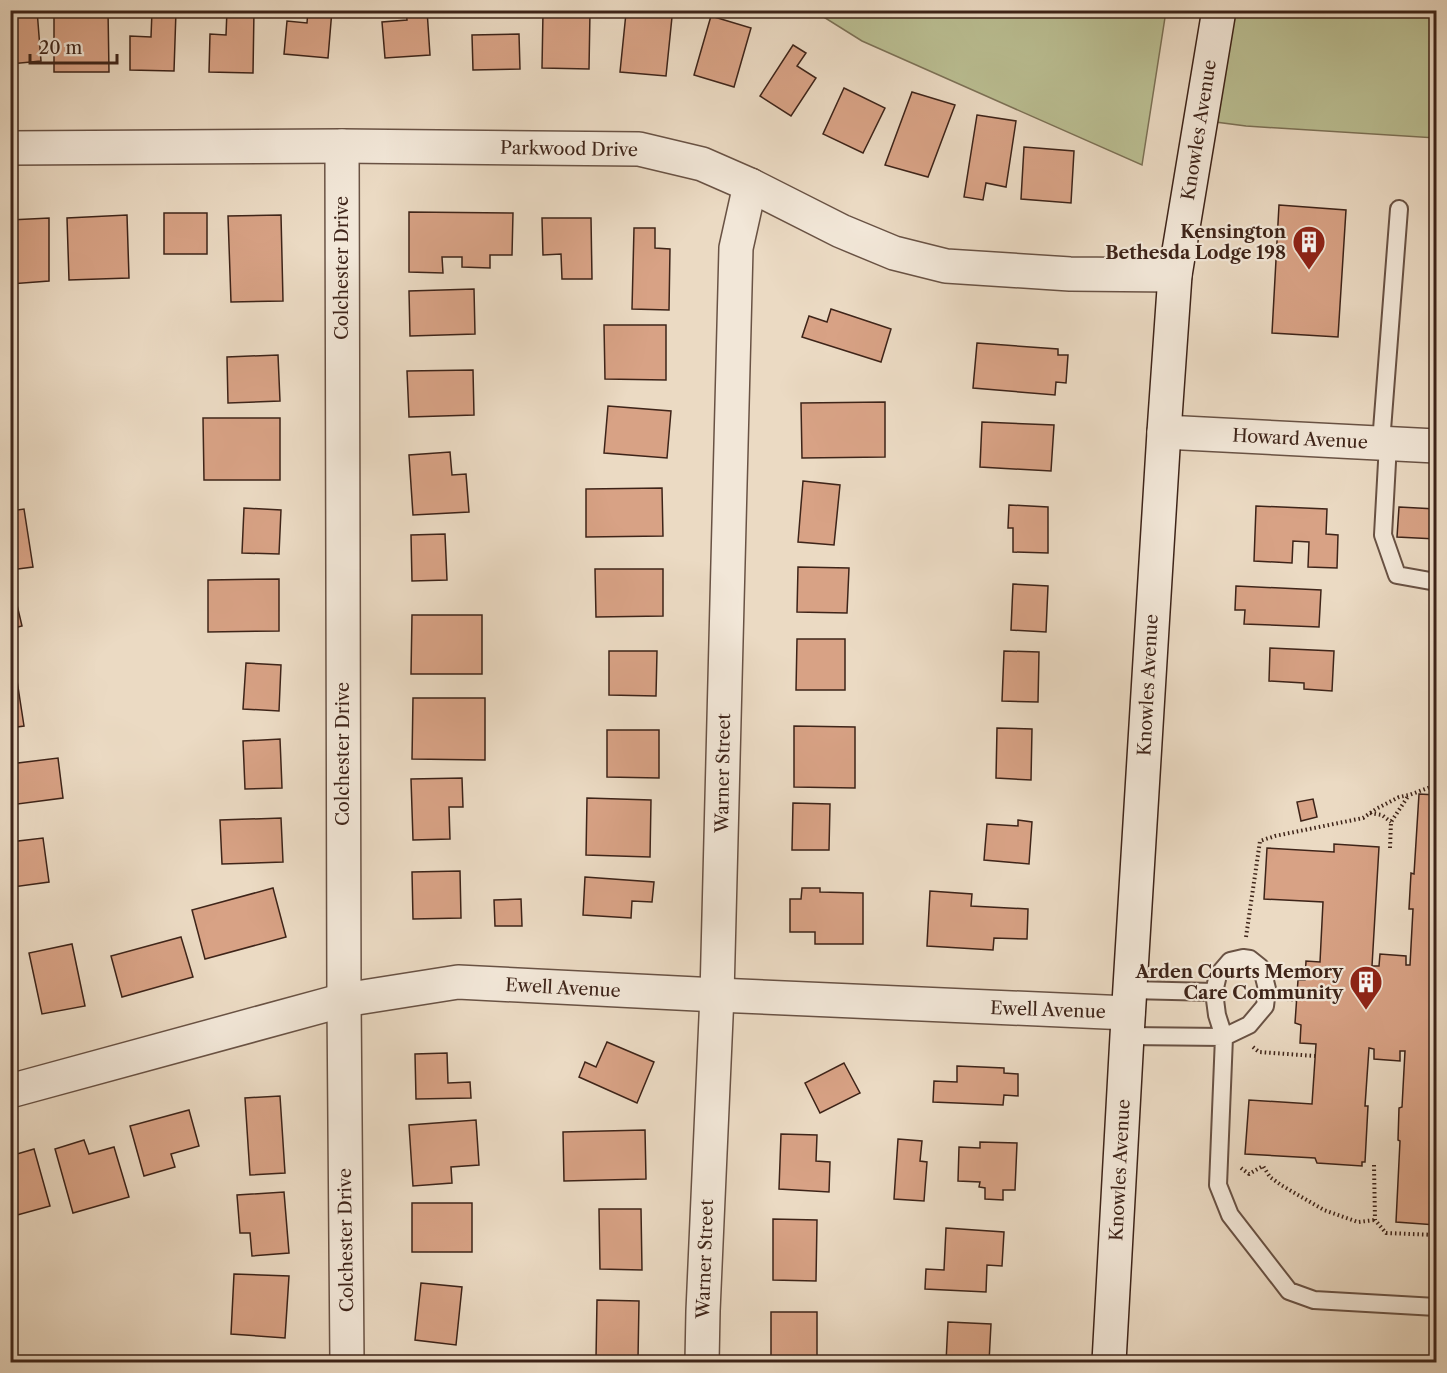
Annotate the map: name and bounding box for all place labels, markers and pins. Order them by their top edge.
place label: Kensington Bethesda Lodge 198 [1105,221,1287,264]
building icon: Kensington Bethesda Lodge 198 [1291,224,1327,271]
place label: Arden Courts Memory Care Community [1134,961,1344,1004]
building icon: Arden Courts Memory Care Community [1348,964,1384,1011]

